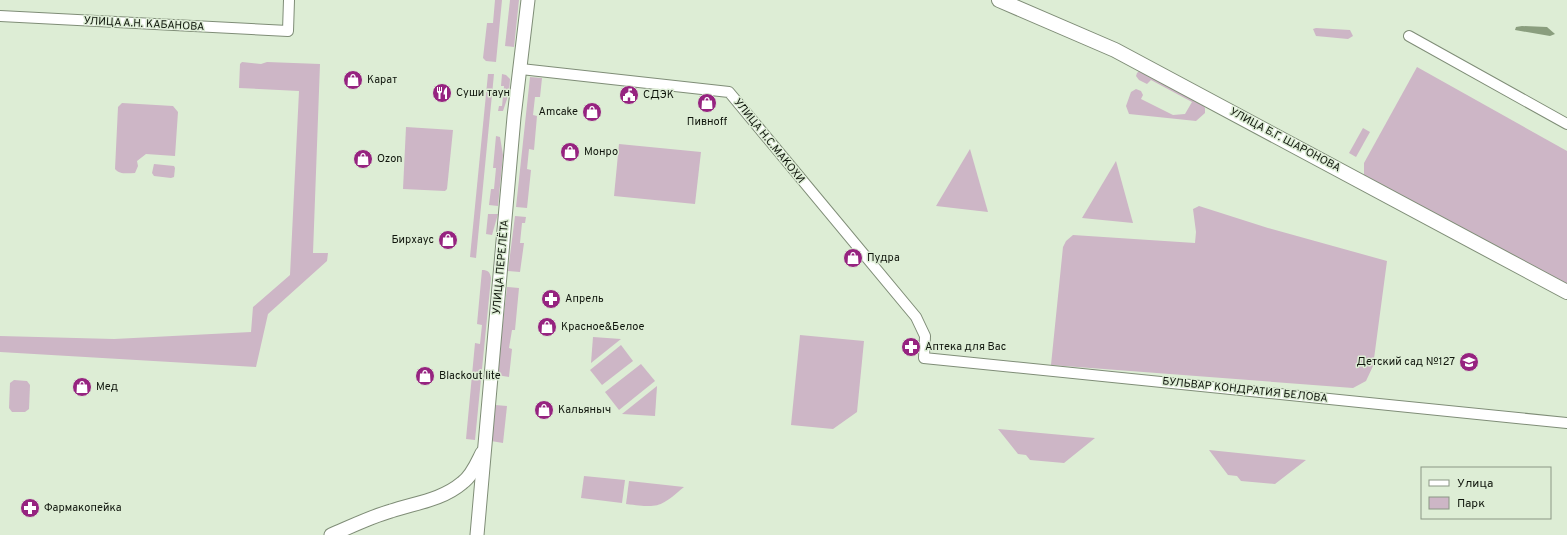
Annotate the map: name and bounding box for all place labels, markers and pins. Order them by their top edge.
shop icon: Карат [342,69,364,91]
place label: Карат [367,73,397,87]
restaurant icon: Суши таун [431,82,453,104]
public building icon: СДЭК [618,84,640,106]
place label: Суши таун [456,86,510,100]
place label: СДЭК [643,88,674,102]
shop icon: Пивнoff [696,92,718,114]
shop icon: Amcake [581,101,603,123]
place label: Amcake [538,105,578,119]
place label: Пивнoff [687,115,728,129]
shop icon: Монро [559,141,581,163]
place label: Монро [584,145,618,159]
shop icon: Ozon [352,148,374,170]
place label: Ozon [377,152,403,166]
shop icon: Бирхаус [437,229,459,251]
place label: Бирхаус [391,233,434,247]
shop icon: Пудра [842,247,864,269]
place label: Пудра [867,251,900,265]
pharmacy icon: Апрель [540,288,562,310]
place label: Апрель [565,292,604,306]
shop icon: Красное&Белое [536,316,558,338]
place label: Красное&Белое [561,320,644,334]
pharmacy icon: Аптека для Вас [900,336,922,358]
place label: Аптека для Вас [925,340,1006,354]
school or university icon: Детский сад №127 [1458,351,1480,373]
place label: Детский сад №127 [1356,355,1455,369]
shop icon: Blackout lite [414,365,436,387]
place label: Blackout lite [439,369,501,383]
shop icon: Мед [71,376,93,398]
place label: Мед [96,380,118,394]
shop icon: Кальяныч [533,399,555,421]
place label: Кальяныч [558,403,611,417]
pharmacy icon: Фармакопейка [19,497,41,519]
place label: Фармакопейка [44,501,122,515]

